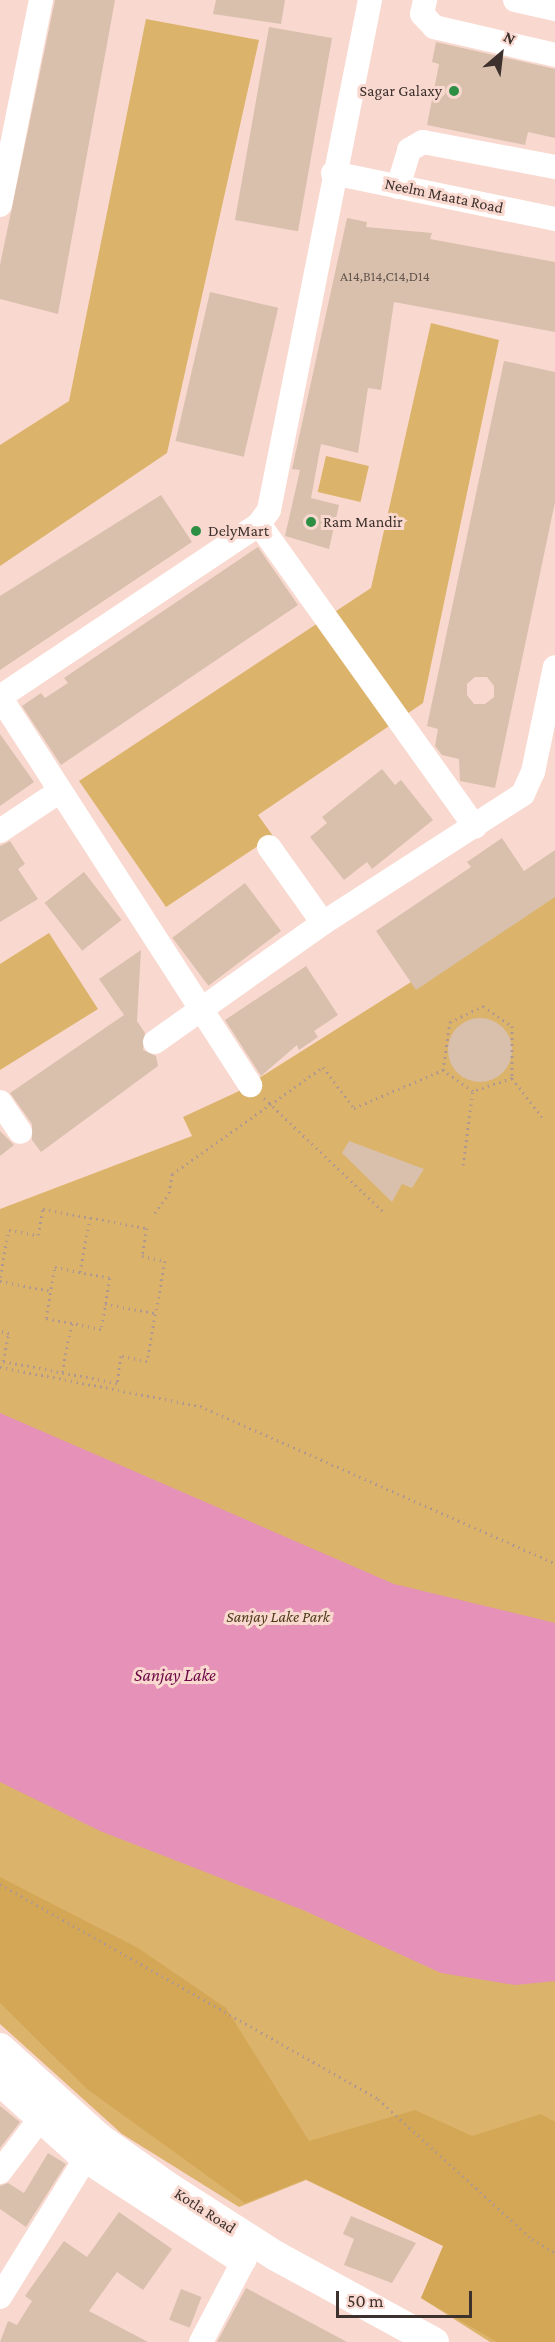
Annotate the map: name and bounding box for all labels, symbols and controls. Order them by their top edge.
north arrow [471,24,531,84]
text: N [501,28,518,48]
place label: Sagar Galaxy [360,81,442,101]
marker: Sagar Galaxy [447,84,461,98]
street label: Neelm Maata Road [383,174,505,218]
house number: A14,B14,C14,D14 [340,268,430,284]
place label: Ram Mandir [323,512,403,532]
marker: Ram Mandir [304,515,318,529]
place label: DelyMart [208,521,269,541]
marker: DelyMart [189,524,203,538]
park label: Sanjay Lake Park [226,1607,330,1627]
water label: Sanjay Lake [134,1664,216,1686]
street label: Kotla Road [171,2184,239,2238]
scale bar [339,2279,476,2317]
text: 50 m [347,2291,384,2311]

